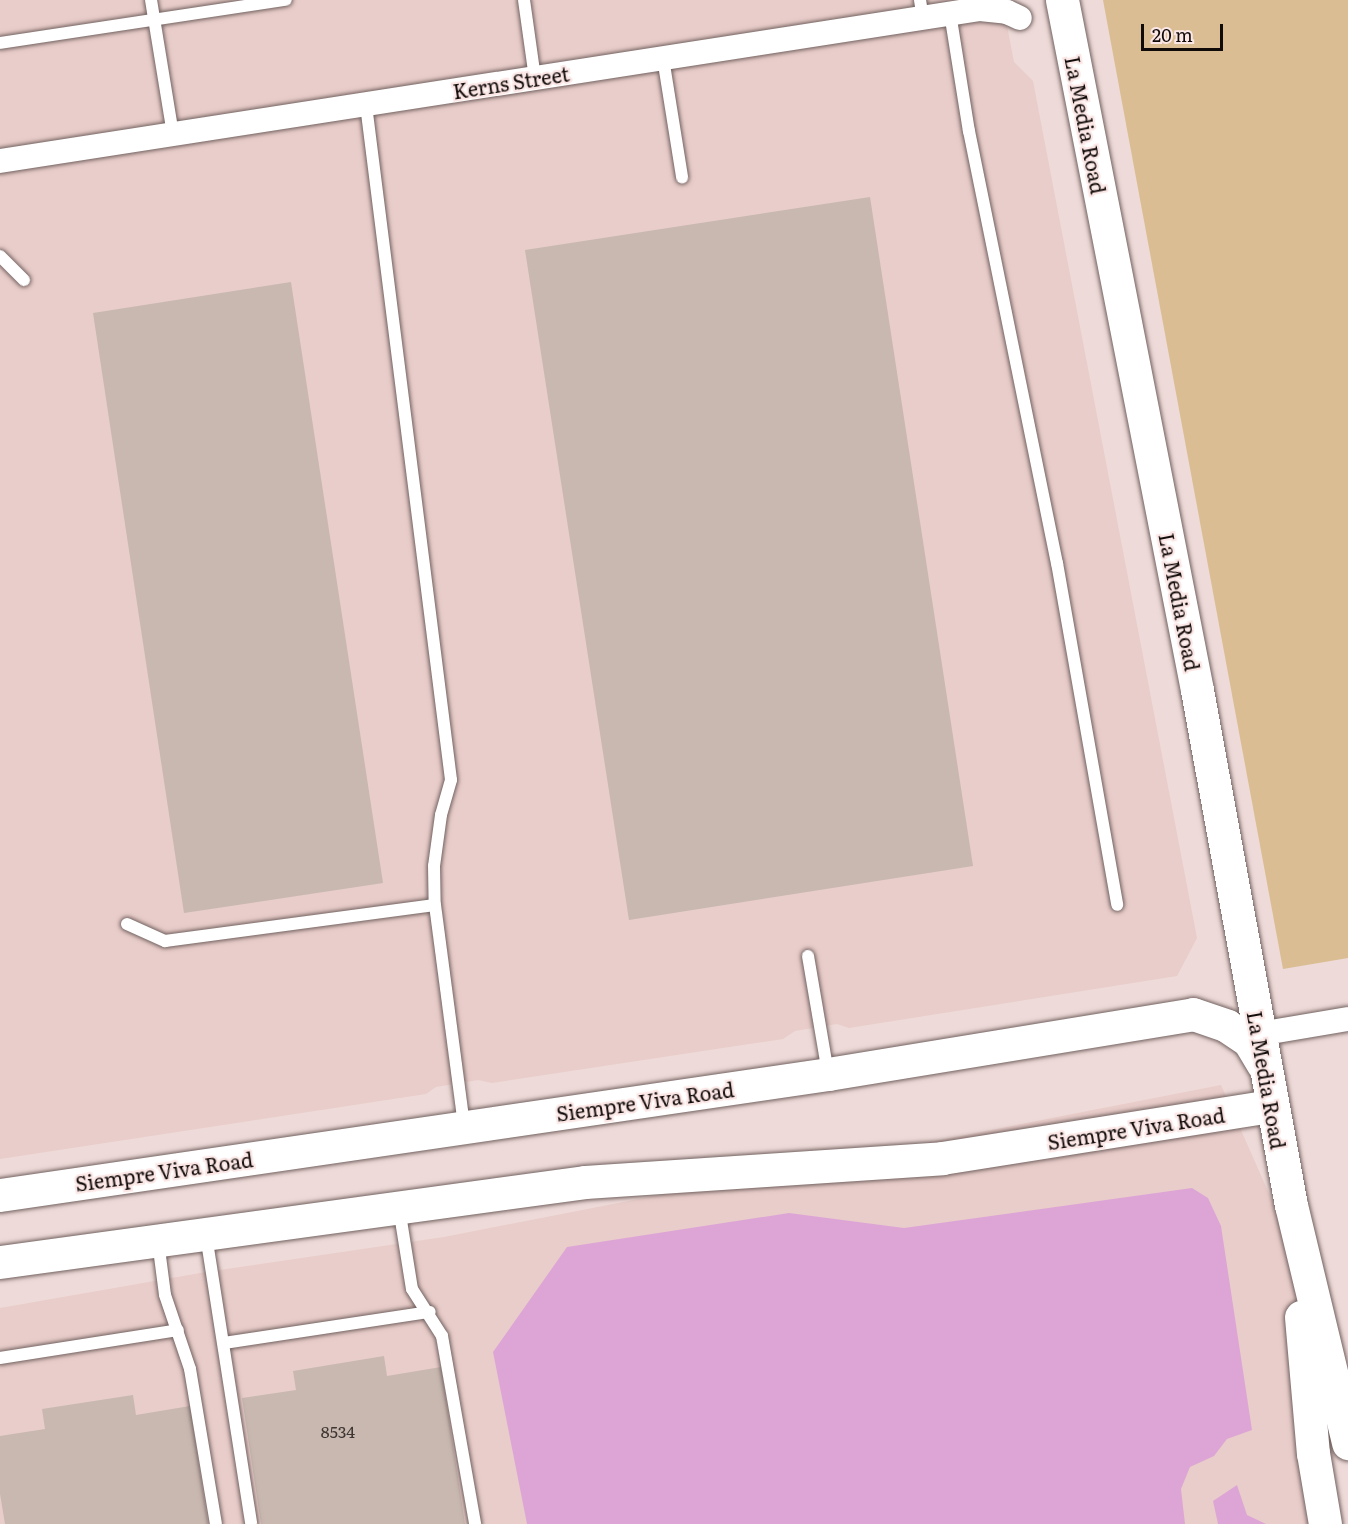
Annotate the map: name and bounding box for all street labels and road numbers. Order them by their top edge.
street label: La Media Road [1061,54,1111,196]
street label: Kerns Street [451,61,571,103]
street label: La Media Road [1155,531,1205,673]
street label: La Media Road [1243,1009,1291,1151]
street label: Siempre Viva Road [555,1077,735,1125]
street label: Siempre Viva Road [1046,1102,1226,1154]
street label: Siempre Viva Road [74,1147,254,1195]

